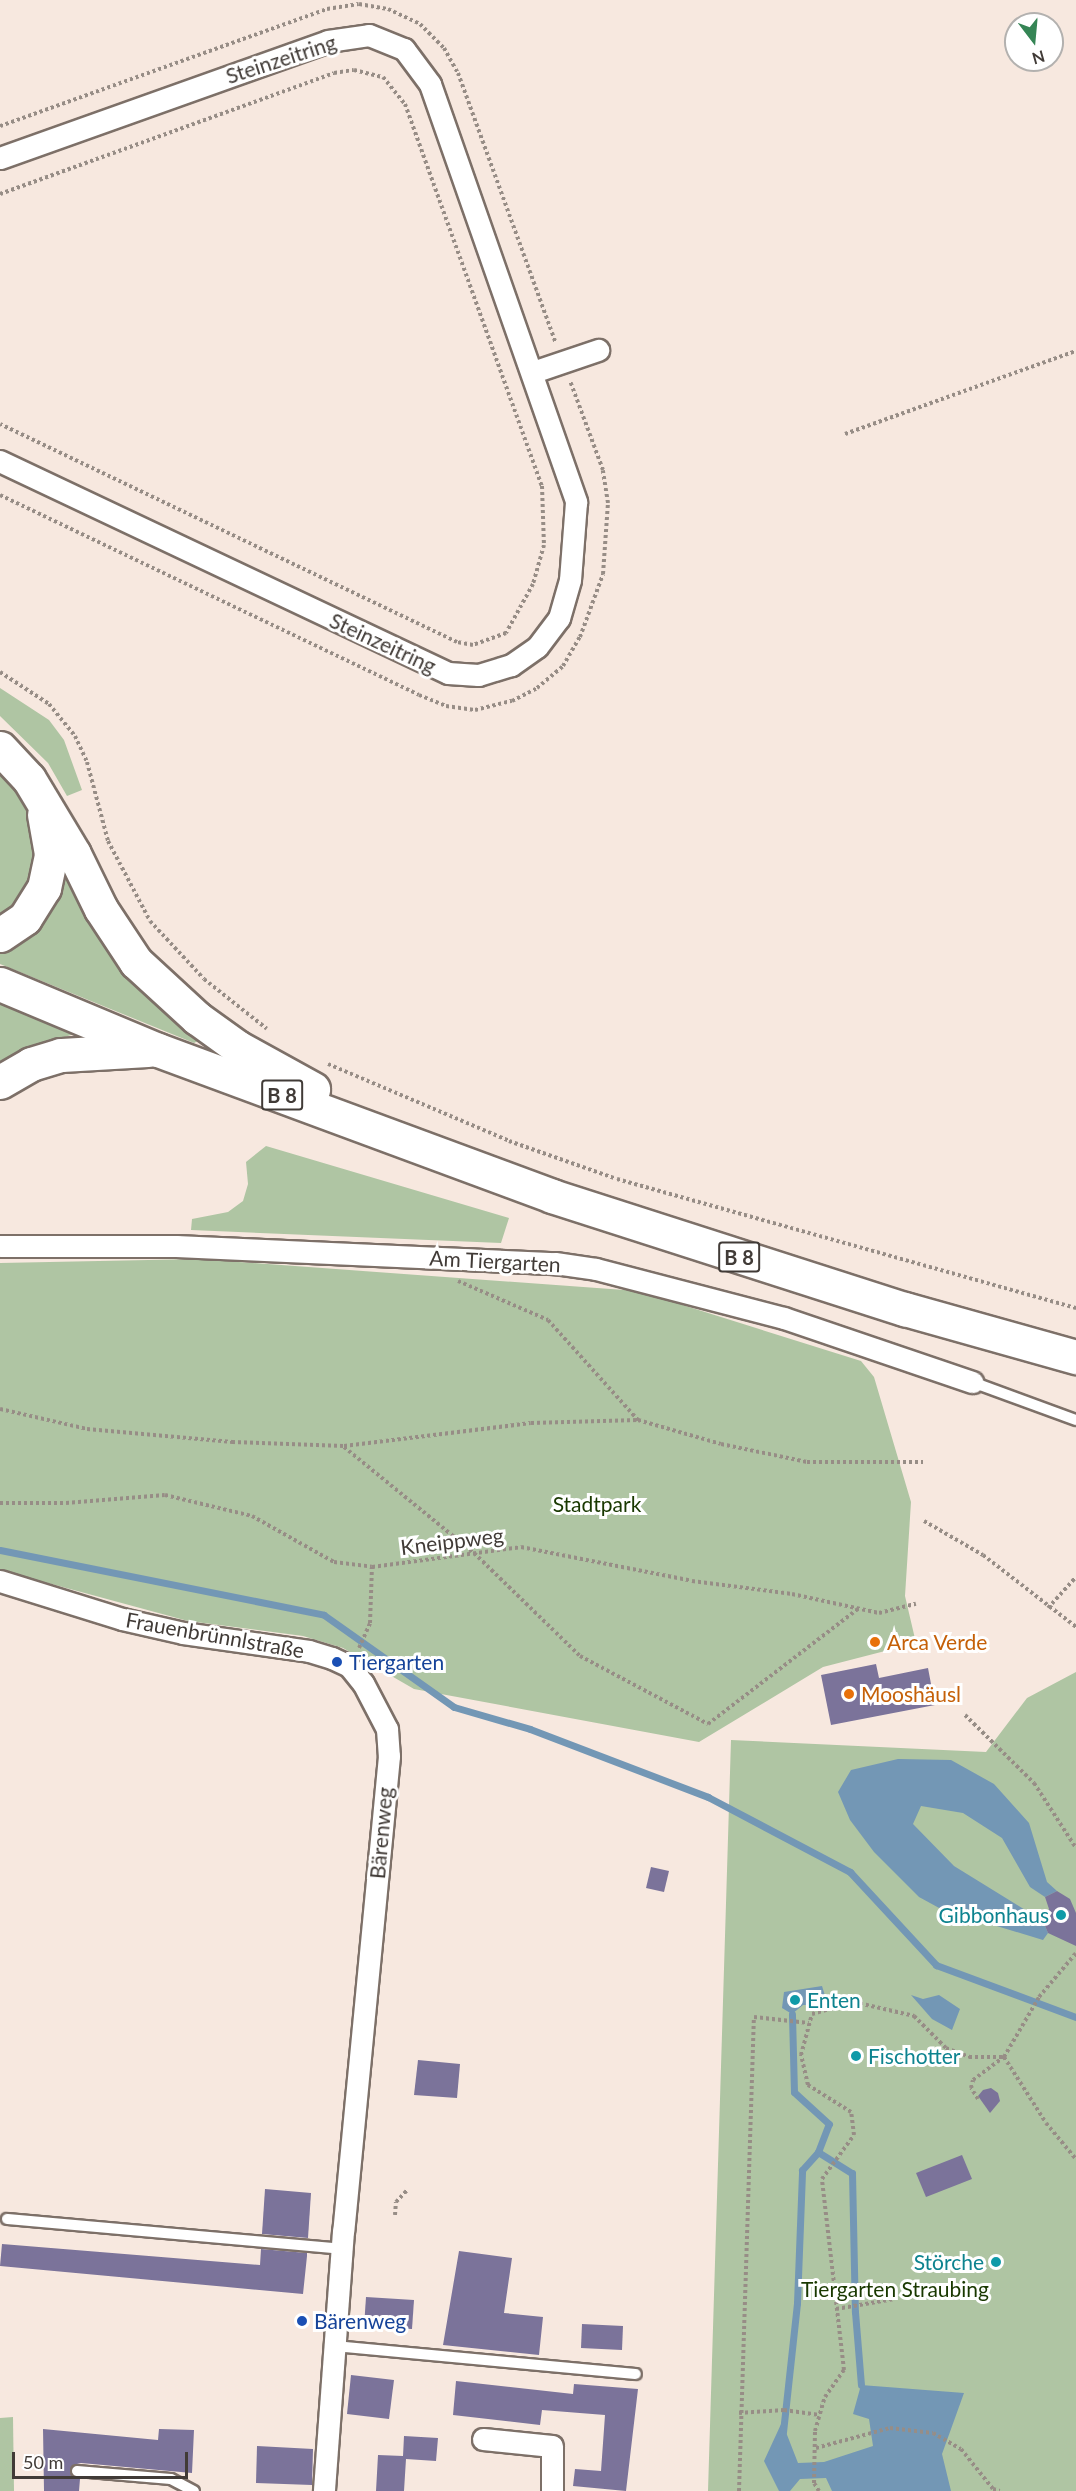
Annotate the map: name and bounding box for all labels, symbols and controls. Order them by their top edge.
north arrow [1004,12,1064,72]
street label: Steinzeitring [223,29,339,89]
text: N [1030,47,1047,69]
street label: Steinzeitring [326,607,440,679]
road number: B 8 [261,1078,303,1112]
road number: B 8 [718,1240,760,1274]
street label: Am Tiergarten [428,1245,562,1277]
park label: Stadtpark [553,1491,641,1517]
street label: Kneippweg [399,1522,505,1560]
street label: Frauenbrünnlstraße [124,1607,306,1663]
place label: Arca Verde [887,1629,988,1655]
marker: Arca Verde [868,1635,882,1649]
place label: Tiergarten [349,1649,444,1675]
marker: Tiergarten [330,1655,344,1669]
place label: Mooshäusl [861,1681,961,1707]
marker: Mooshäusl [842,1687,856,1701]
street label: Bärenweg [364,1786,398,1880]
place label: Gibbonhaus [939,1902,1049,1928]
marker: Gibbonhaus [1054,1908,1068,1922]
place label: Enten [807,1987,861,2013]
marker: Enten [788,1993,802,2007]
place label: Fischotter [868,2043,960,2069]
marker: Fischotter [849,2049,863,2063]
place label: Störche [914,2249,984,2275]
marker: Störche [989,2255,1003,2269]
park label: Tiergarten Straubing [801,2276,989,2302]
place label: Bärenweg [314,2308,406,2334]
marker: Bärenweg [295,2314,309,2328]
scale bar [15,2440,190,2478]
text: 50 m [23,2451,63,2473]

